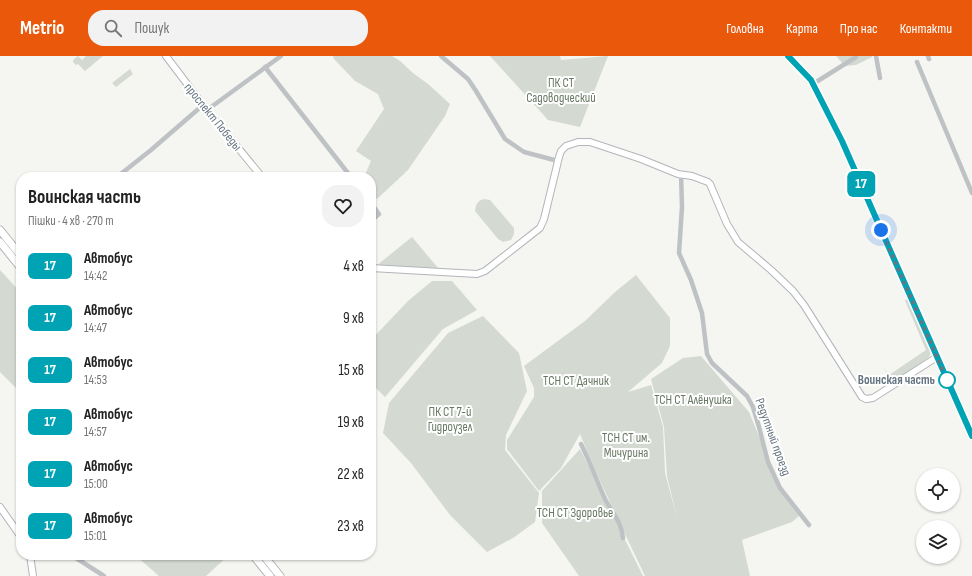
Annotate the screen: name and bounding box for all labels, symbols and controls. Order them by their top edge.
search box [88,10,368,46]
text: Metrio [20,17,64,40]
icon: search [102,17,124,39]
text: Пошук [134,19,169,38]
text: Головна [726,20,764,37]
text: Карта [786,20,818,37]
text: Про нас [840,20,878,37]
text: Контакти [900,20,952,37]
park label: ПК СТ Садоводческий [526,75,596,106]
street label: проспект Победы [181,80,245,154]
line badge: 17 [843,171,879,197]
text: 17 [855,175,867,192]
button: heart [322,185,364,227]
text: Воинская часть [28,186,141,209]
text: Пішки · 4 хв · 270 m [28,213,114,229]
your location [871,220,891,240]
text: Автобус [84,249,133,268]
text: 17 [44,257,56,274]
text: 4 хв [343,257,364,276]
text: 14:42 [84,268,107,284]
text: Автобус [84,301,133,320]
text: 17 [44,309,56,326]
text: 9 хв [343,309,364,328]
text: 14:47 [84,320,107,336]
text: Автобус [84,353,133,372]
text: 17 [44,361,56,378]
text: 15 хв [338,361,364,380]
marker: Воинская часть [938,371,956,389]
text: 14:53 [84,372,107,388]
place label: Воинская часть [858,372,936,388]
park label: ТСН СТ Дачник [543,373,609,389]
park label: ТСН СТ Алёнушка [654,392,732,408]
street label: Редутный проезд [752,396,794,478]
park label: ПК СТ 7-й Гидроузел [428,404,473,435]
text: Автобус [84,405,133,424]
text: 17 [44,413,56,430]
text: 19 хв [338,413,364,432]
text: 14:57 [84,424,107,440]
park label: ТСН СТ им. Мичурина [602,430,650,461]
text: Автобус [84,457,133,476]
text: 17 [44,465,56,482]
text: 22 хв [337,465,364,484]
map controls [916,468,960,564]
button: locate [916,468,960,512]
text: 15:00 [84,476,108,492]
park label: ТСН СТ Здоровье [537,505,613,521]
text: Автобус [84,509,133,528]
text: 17 [44,517,56,534]
text: 23 хв [337,517,364,536]
button: layers [916,520,960,564]
text: 15:01 [84,528,107,544]

